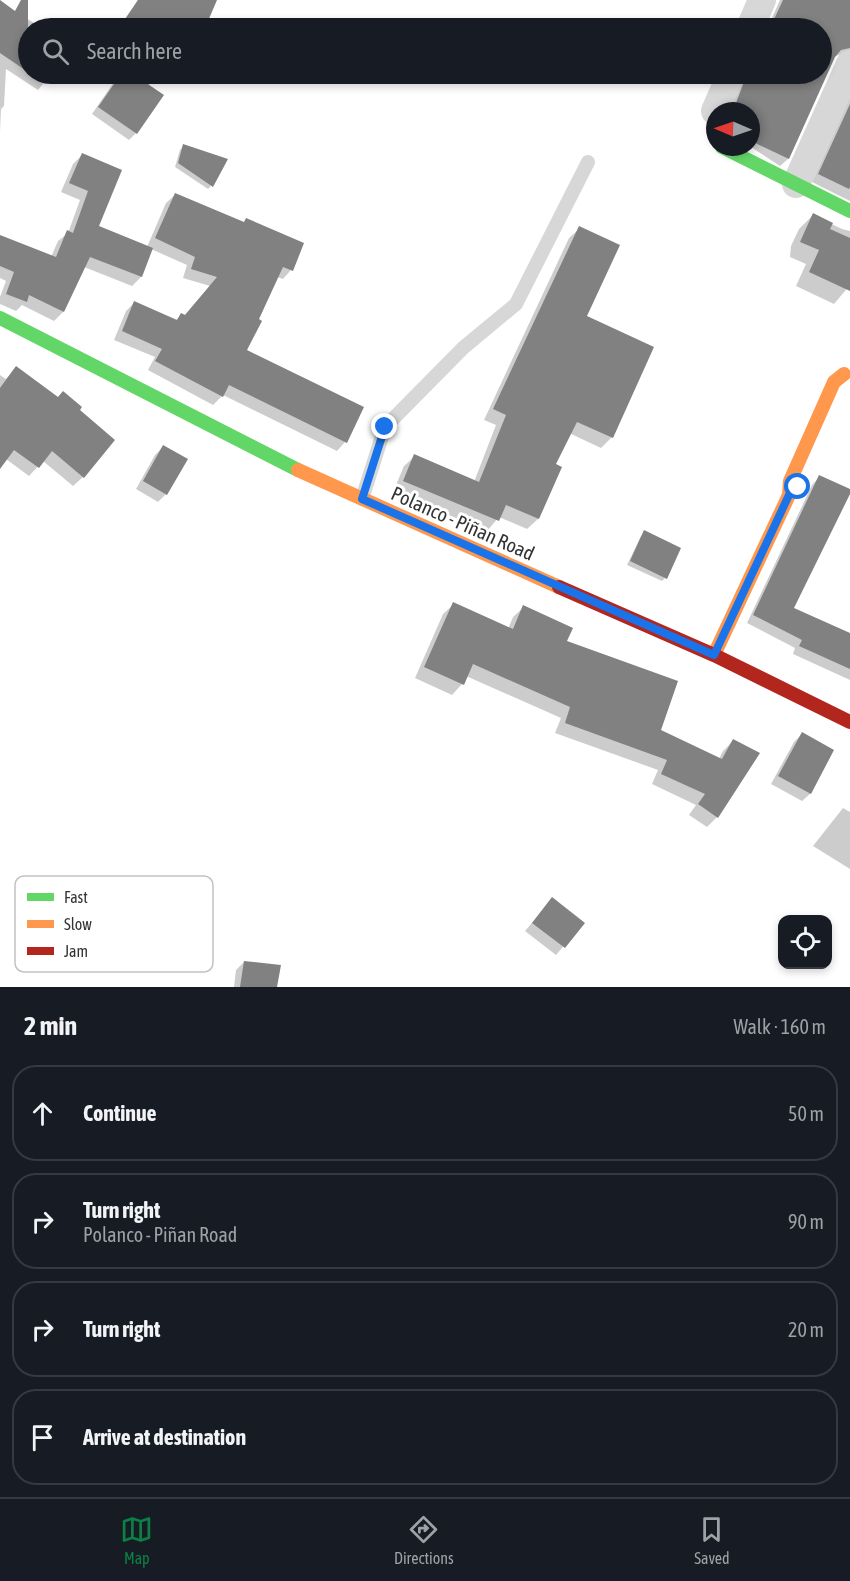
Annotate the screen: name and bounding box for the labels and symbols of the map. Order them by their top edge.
north arrow [706,102,760,156]
route end [371,413,397,439]
route start [784,473,810,499]
street label: Polanco - Piñan Road [388,481,538,565]
legend [15,876,213,972]
text: Fast [64,888,88,906]
text: Slow [64,915,92,933]
text: Jam [64,942,88,960]

